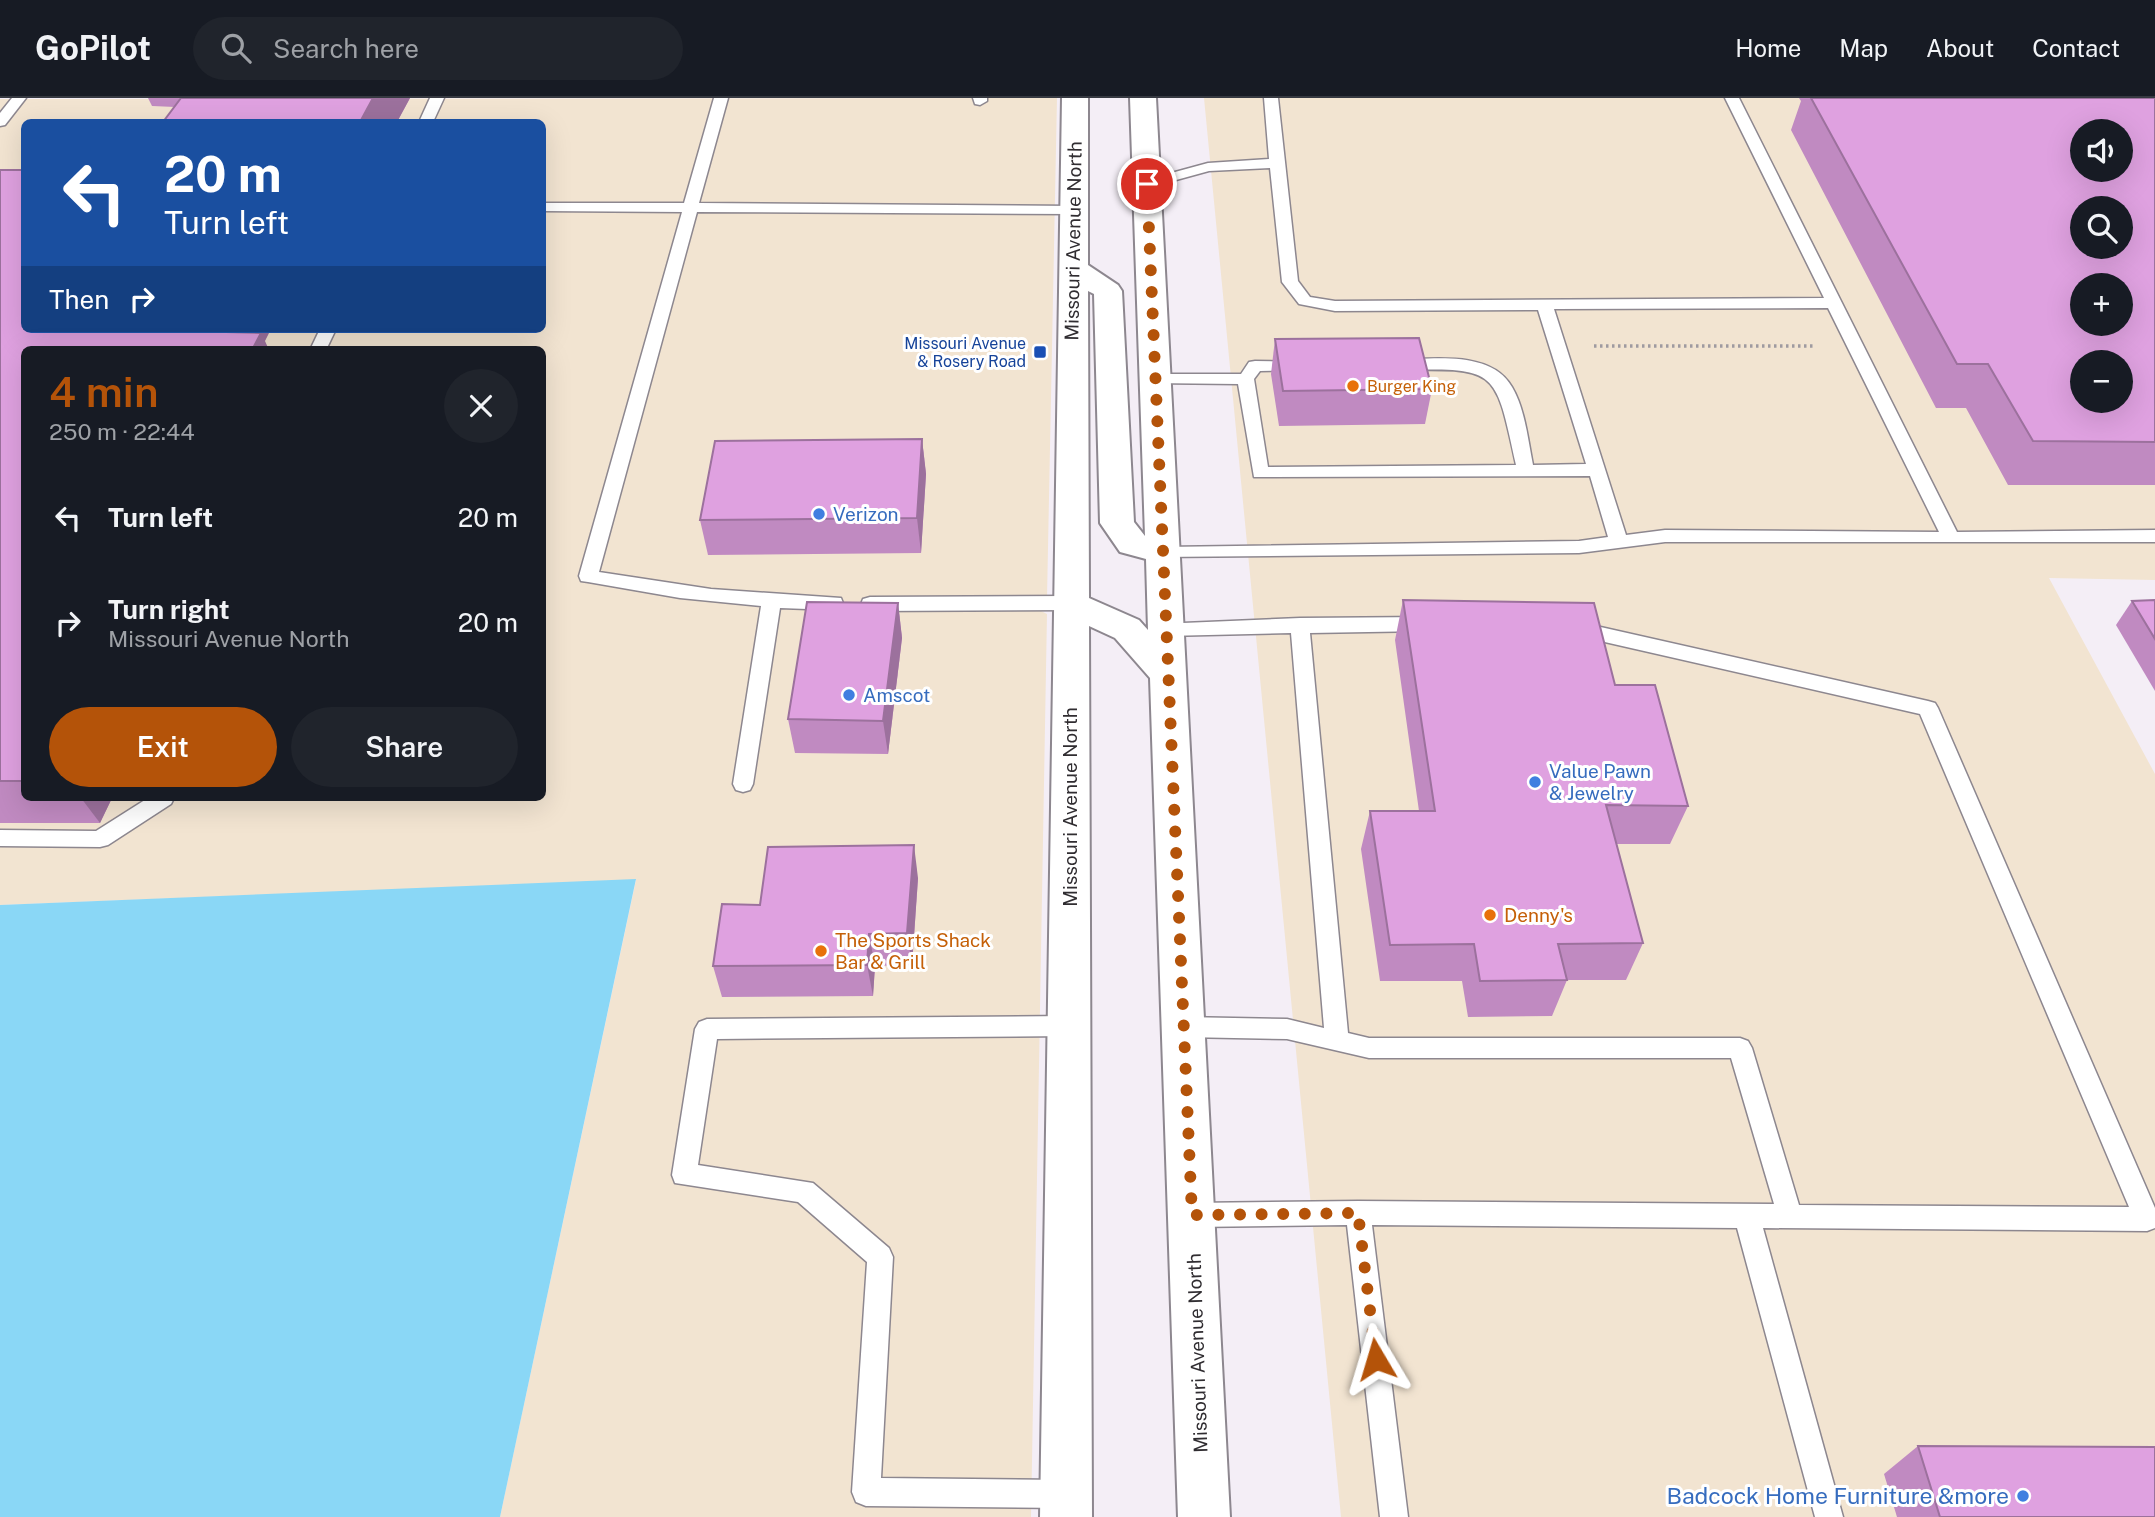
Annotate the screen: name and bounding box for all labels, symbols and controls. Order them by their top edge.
search box [193,17,683,80]
text: GoPilot [35,29,151,67]
icon: search [217,29,255,67]
text: Search here [273,33,419,64]
text: Home [1735,34,1801,62]
text: Map [1839,34,1888,62]
text: About [1926,34,1994,62]
text: Contact [2032,34,2120,62]
map controls [2070,119,2133,413]
button: sound [2070,119,2133,182]
street label: Missouri Avenue North [1060,141,1086,341]
text: 20 m [164,145,282,203]
icon: left [49,147,140,238]
pin [1117,154,1177,214]
icon: arrive [1128,165,1166,203]
button: search [2070,196,2133,259]
text: Turn left [164,204,289,241]
button: + [2070,273,2133,336]
icon: right [123,280,161,318]
text: Then [49,284,109,315]
place label: Missouri Avenue & Rosery Road [904,334,1026,371]
marker: Missouri Avenue & Rosery Road [1032,344,1048,360]
button: − [2070,350,2133,413]
text: 4 min [49,367,158,416]
button: close [444,369,518,443]
place label: Burger King [1367,377,1456,396]
marker: Burger King [1345,378,1361,394]
text: 250 m · 22:44 [49,418,195,445]
icon: left [49,499,87,537]
text: Turn left [108,502,213,533]
text: 20 m [458,502,518,533]
place label: Verizon [833,503,899,525]
marker: Verizon [811,506,827,522]
text: Turn right [108,594,230,625]
icon: right [49,604,87,642]
text: 20 m [458,607,518,638]
text: Missouri Avenue North [108,625,350,652]
place label: Amscot [863,684,930,706]
marker: Amscot [841,687,857,703]
button: Exit [49,707,277,787]
button: Share [291,707,518,787]
street label: Missouri Avenue North [1059,707,1081,907]
place label: Value Pawn & Jewelry [1549,760,1651,804]
marker: Value Pawn & Jewelry [1527,774,1543,790]
place label: Denny's [1504,904,1573,926]
marker: Denny's [1482,907,1498,923]
place label: The Sports Shack Bar & Grill [835,929,991,973]
marker: The Sports Shack Bar & Grill [813,943,829,959]
street label: Missouri Avenue North [1183,1253,1211,1453]
position arrow [1339,1322,1413,1396]
place label: Badcock Home Furniture &more [1666,1482,2009,1509]
marker: Badcock Home Furniture &more [2015,1488,2031,1504]

